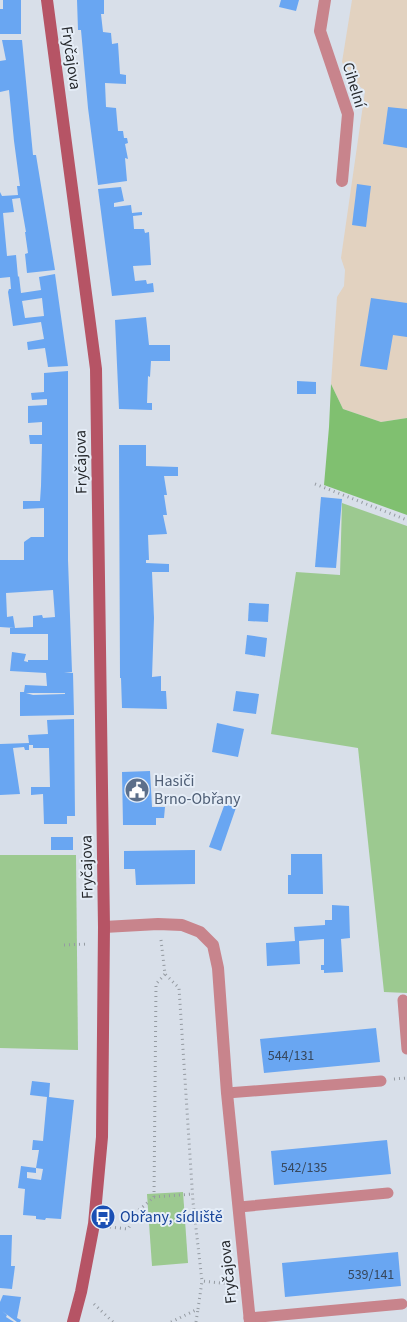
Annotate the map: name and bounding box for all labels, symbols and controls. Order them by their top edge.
street label: Fryčajova [56,25,86,91]
street label: Cihelní [337,60,372,111]
street label: Fryčajova [69,430,93,494]
place label: Hasiči Brno-Obřany [154,770,241,810]
public building icon: Hasiči Brno-Obřany [124,777,150,803]
street label: Fryčajova [75,835,99,899]
house number: 544/131 [268,1046,314,1066]
house number: 542/135 [281,1158,327,1178]
bus stop icon: Obřany, sídliště [90,1204,116,1230]
place label: Obřany, sídliště [120,1206,223,1228]
street label: Fryčajova [214,1239,242,1305]
house number: 539/141 [348,1265,394,1285]

